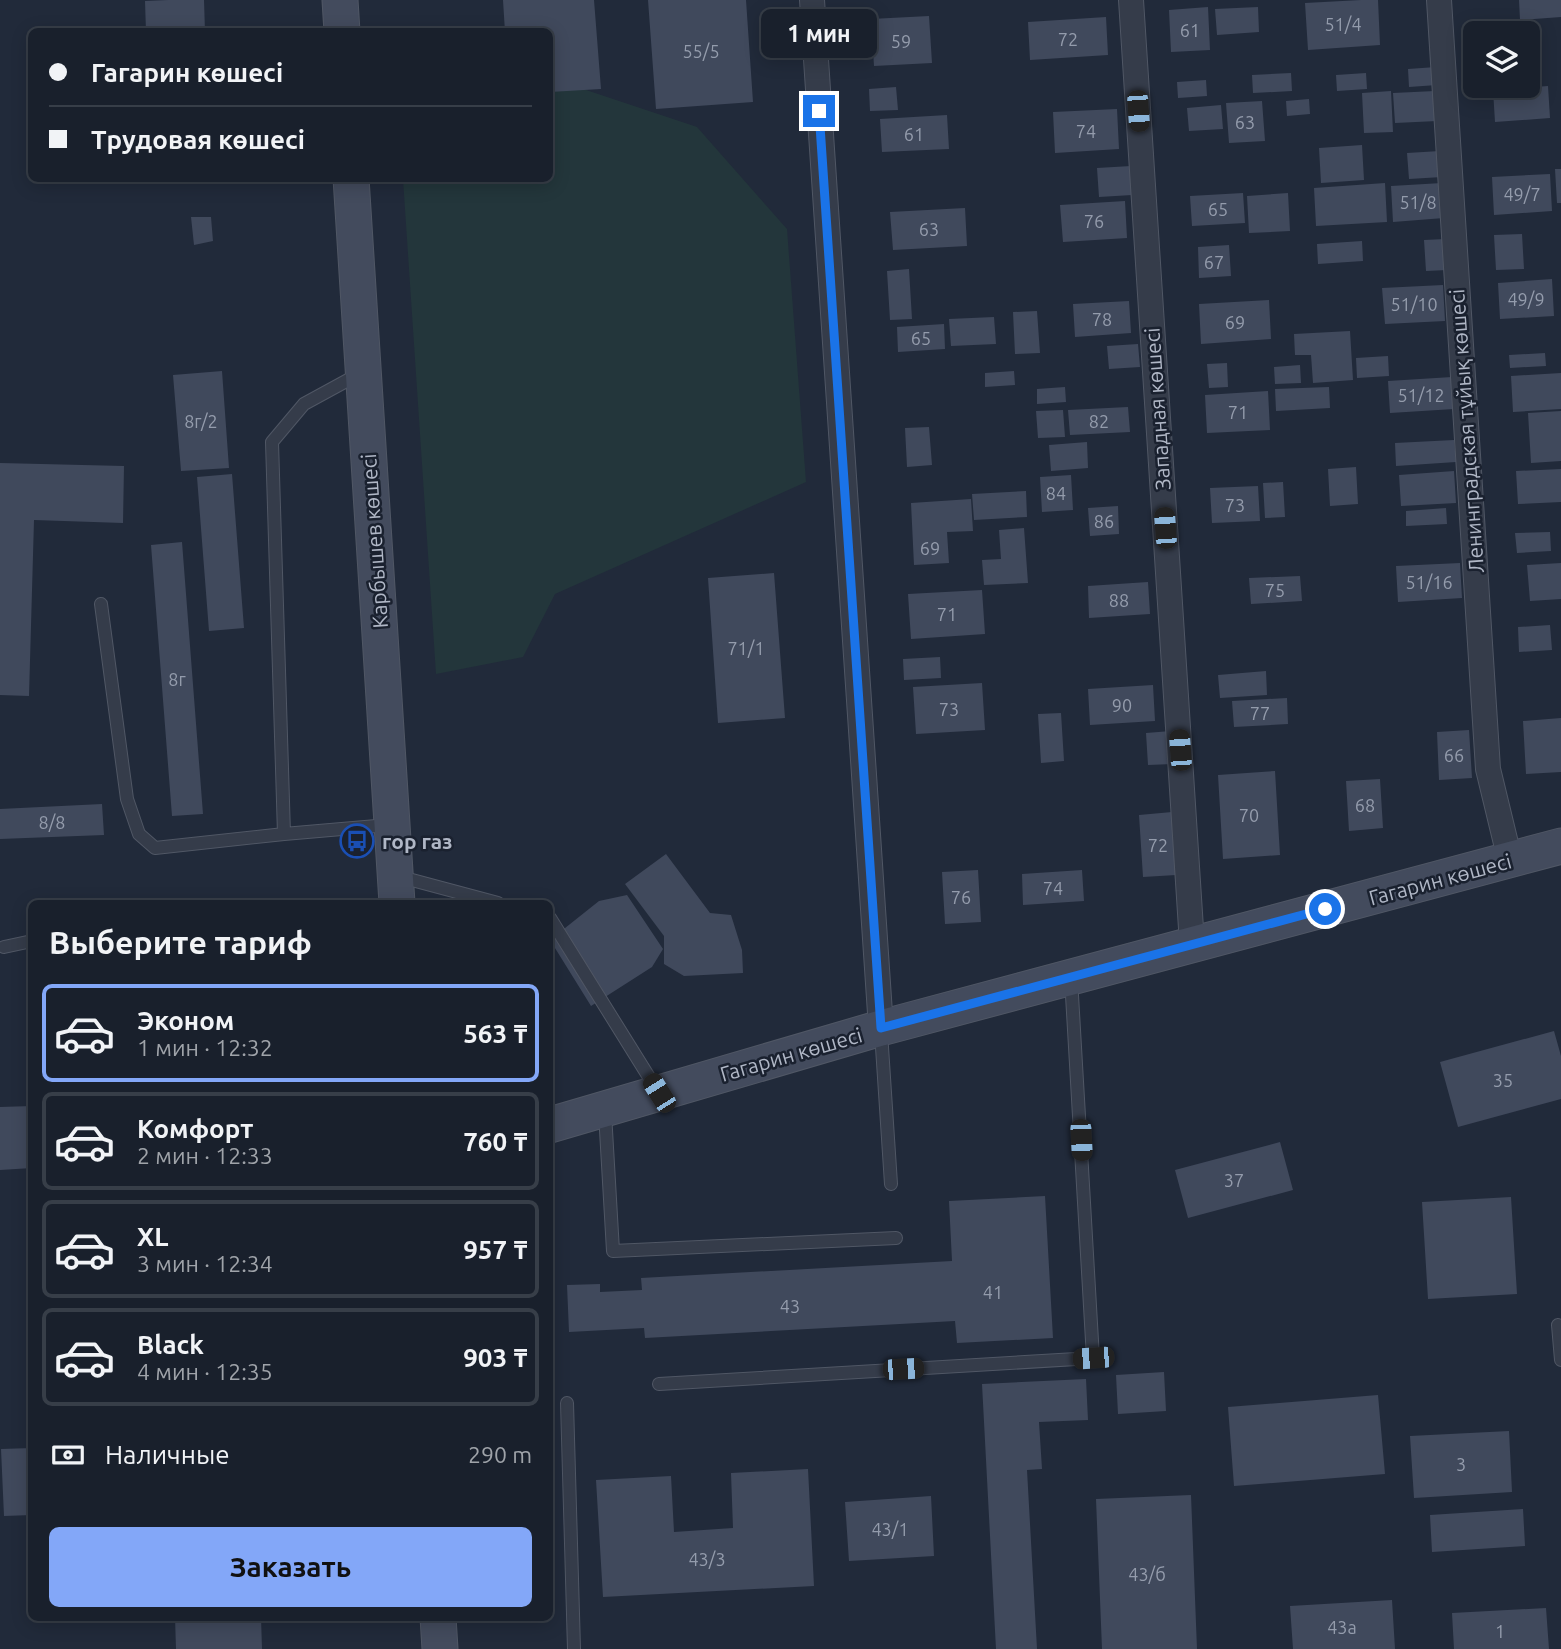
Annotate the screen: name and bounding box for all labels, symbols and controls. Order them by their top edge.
callout: 1 мин [761,10,877,58]
house number: 51/4 [1324,14,1362,34]
house number: 61 [1180,20,1200,40]
text: 1 мин [787,21,851,46]
map controls [1463,21,1540,98]
button: layers [1463,21,1540,98]
house number: 72 [1058,29,1078,49]
house number: 59 [891,31,911,51]
house number: 55/5 [682,41,720,61]
text: Гагарин көшесі [91,58,283,87]
car [1127,89,1150,133]
route end [803,95,835,127]
house number: 63 [1235,112,1255,132]
house number: 74 [1076,121,1096,141]
house number: 61 [904,124,924,144]
text: Трудовая көшесі [91,125,305,154]
house number: 49/7 [1503,184,1541,204]
house number: 51/8 [1399,192,1437,212]
house number: 65 [1208,199,1228,219]
house number: 76 [1084,211,1104,231]
house number: 63 [919,219,939,239]
house number: 67 [1204,252,1224,272]
street label: Ленинградская тұйық көшесі [1444,288,1488,574]
house number: 49/9 [1507,289,1545,309]
house number: 51/10 [1390,294,1438,314]
house number: 78 [1092,309,1112,329]
house number: 69 [1225,312,1245,332]
street label: Западная көшесі [1139,327,1175,491]
house number: 65 [911,328,931,348]
house number: 51/12 [1397,385,1445,405]
house number: 71 [1228,402,1248,422]
house number: 8г/2 [184,411,218,431]
house number: 82 [1089,411,1109,431]
street label: Карбышев көшесі [356,453,392,629]
house number: 84 [1046,483,1066,503]
house number: 73 [1225,495,1245,515]
car [1154,506,1177,550]
house number: 86 [1094,511,1114,531]
house number: 69 [920,538,940,558]
house number: 51/16 [1405,572,1453,592]
house number: 75 [1265,580,1285,600]
house number: 88 [1109,590,1129,610]
house number: 71 [937,604,957,624]
house number: 71/1 [727,638,765,658]
house number: 8г [168,669,186,689]
house number: 90 [1112,695,1132,715]
house number: 73 [939,699,959,719]
house number: 77 [1250,703,1270,723]
car [1169,728,1192,772]
house number: 66 [1444,745,1464,765]
house number: 68 [1355,795,1375,815]
house number: 70 [1239,805,1259,825]
house number: 8/8 [39,812,65,832]
bus stop icon: гор газ [338,822,376,860]
place label: гор газ [382,829,452,853]
house number: 72 [1148,835,1168,855]
street label: Гагарин көшесі [1366,848,1514,910]
house number: 74 [1043,878,1063,898]
house number: 76 [951,887,971,907]
route start [1309,893,1341,925]
text: Выберите тариф [49,924,312,960]
icon: car [53,1002,116,1065]
text: Эконом [137,1006,234,1035]
text: 563 ₸ [463,1019,528,1048]
street label: Гагарин көшесі [717,1022,865,1086]
text: 1 мин · 12:32 [137,1035,273,1060]
car [639,1070,680,1116]
house number: 35 [1493,1070,1513,1090]
icon: car [53,1110,116,1173]
text: Комфорт [137,1114,253,1143]
car [1070,1118,1093,1162]
text: 760 ₸ [463,1127,528,1156]
text: 2 мин · 12:33 [137,1143,273,1168]
house number: 37 [1224,1170,1244,1190]
icon: car [53,1218,116,1281]
text: XL [137,1222,168,1251]
text: 957 ₸ [463,1235,528,1264]
text: 3 мин · 12:34 [137,1251,273,1276]
house number: 41 [983,1282,1003,1302]
house number: 43 [780,1296,800,1316]
icon: car [53,1326,116,1389]
text: Black [137,1330,204,1359]
text: 903 ₸ [463,1343,528,1372]
car [1072,1346,1115,1370]
car [882,1357,925,1381]
text: 4 мин · 12:35 [137,1359,273,1384]
icon: cash [49,1436,87,1474]
text: Наличные [105,1440,230,1469]
text: 290 m [468,1442,532,1467]
house number: 3 [1456,1454,1466,1474]
house number: 43/1 [871,1519,909,1539]
button: Заказать [49,1527,532,1607]
house number: 43/3 [688,1549,726,1569]
house number: 43/б [1128,1564,1166,1584]
house number: 43а [1327,1617,1357,1637]
house number: 1 [1495,1621,1505,1641]

